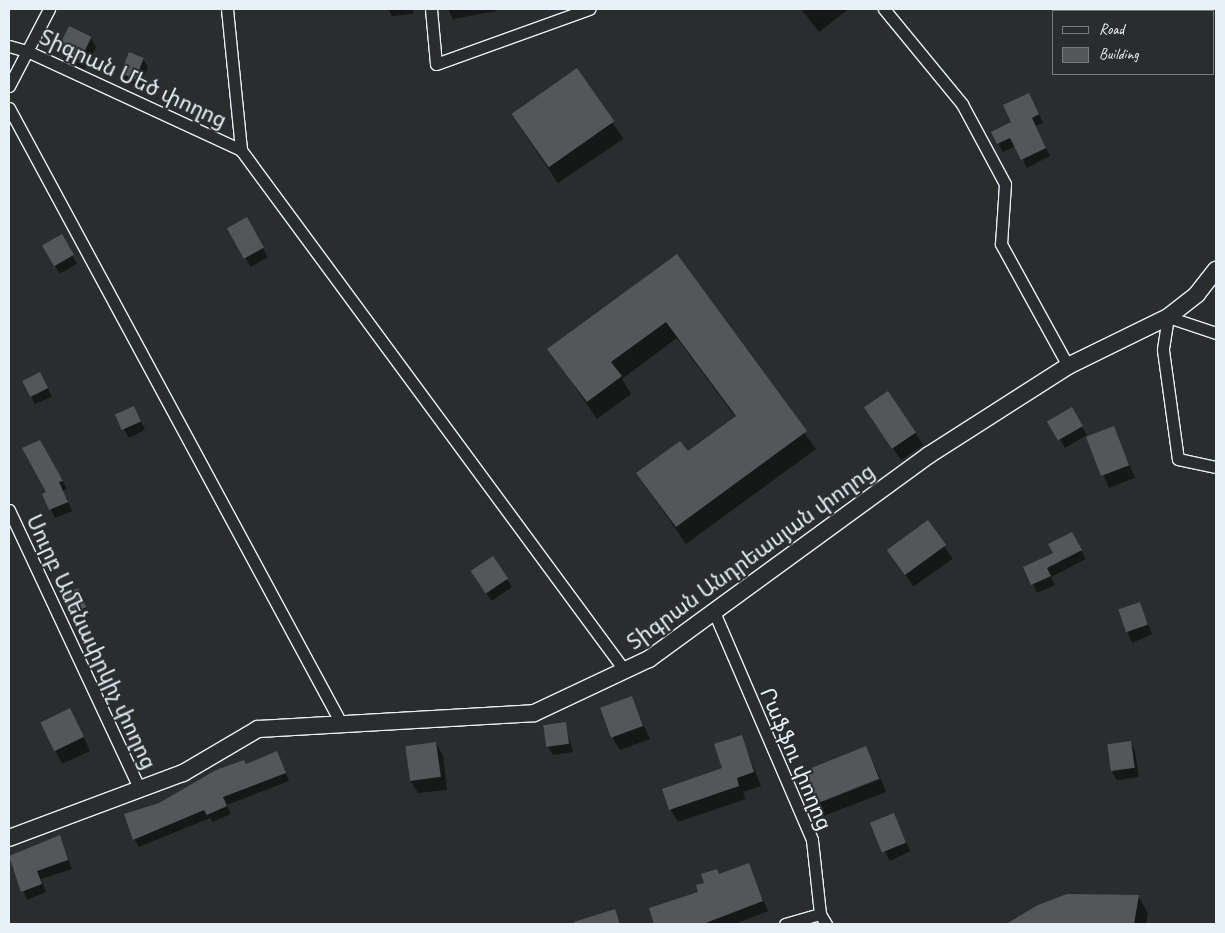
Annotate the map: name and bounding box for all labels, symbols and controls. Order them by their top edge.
legend [1052,10,1215,75]
text: Road [1099,20,1124,39]
street label: Տիգրան Մեծ փողոց [35,25,231,133]
text: Building [1099,45,1138,64]
street label: Տիգրան Անդրեասյան փողոց [622,459,880,655]
street label: Սուրբ Ամենափրկիչ փողոց [21,511,161,773]
street label: Րաֆֆու փողոց [755,684,837,834]

